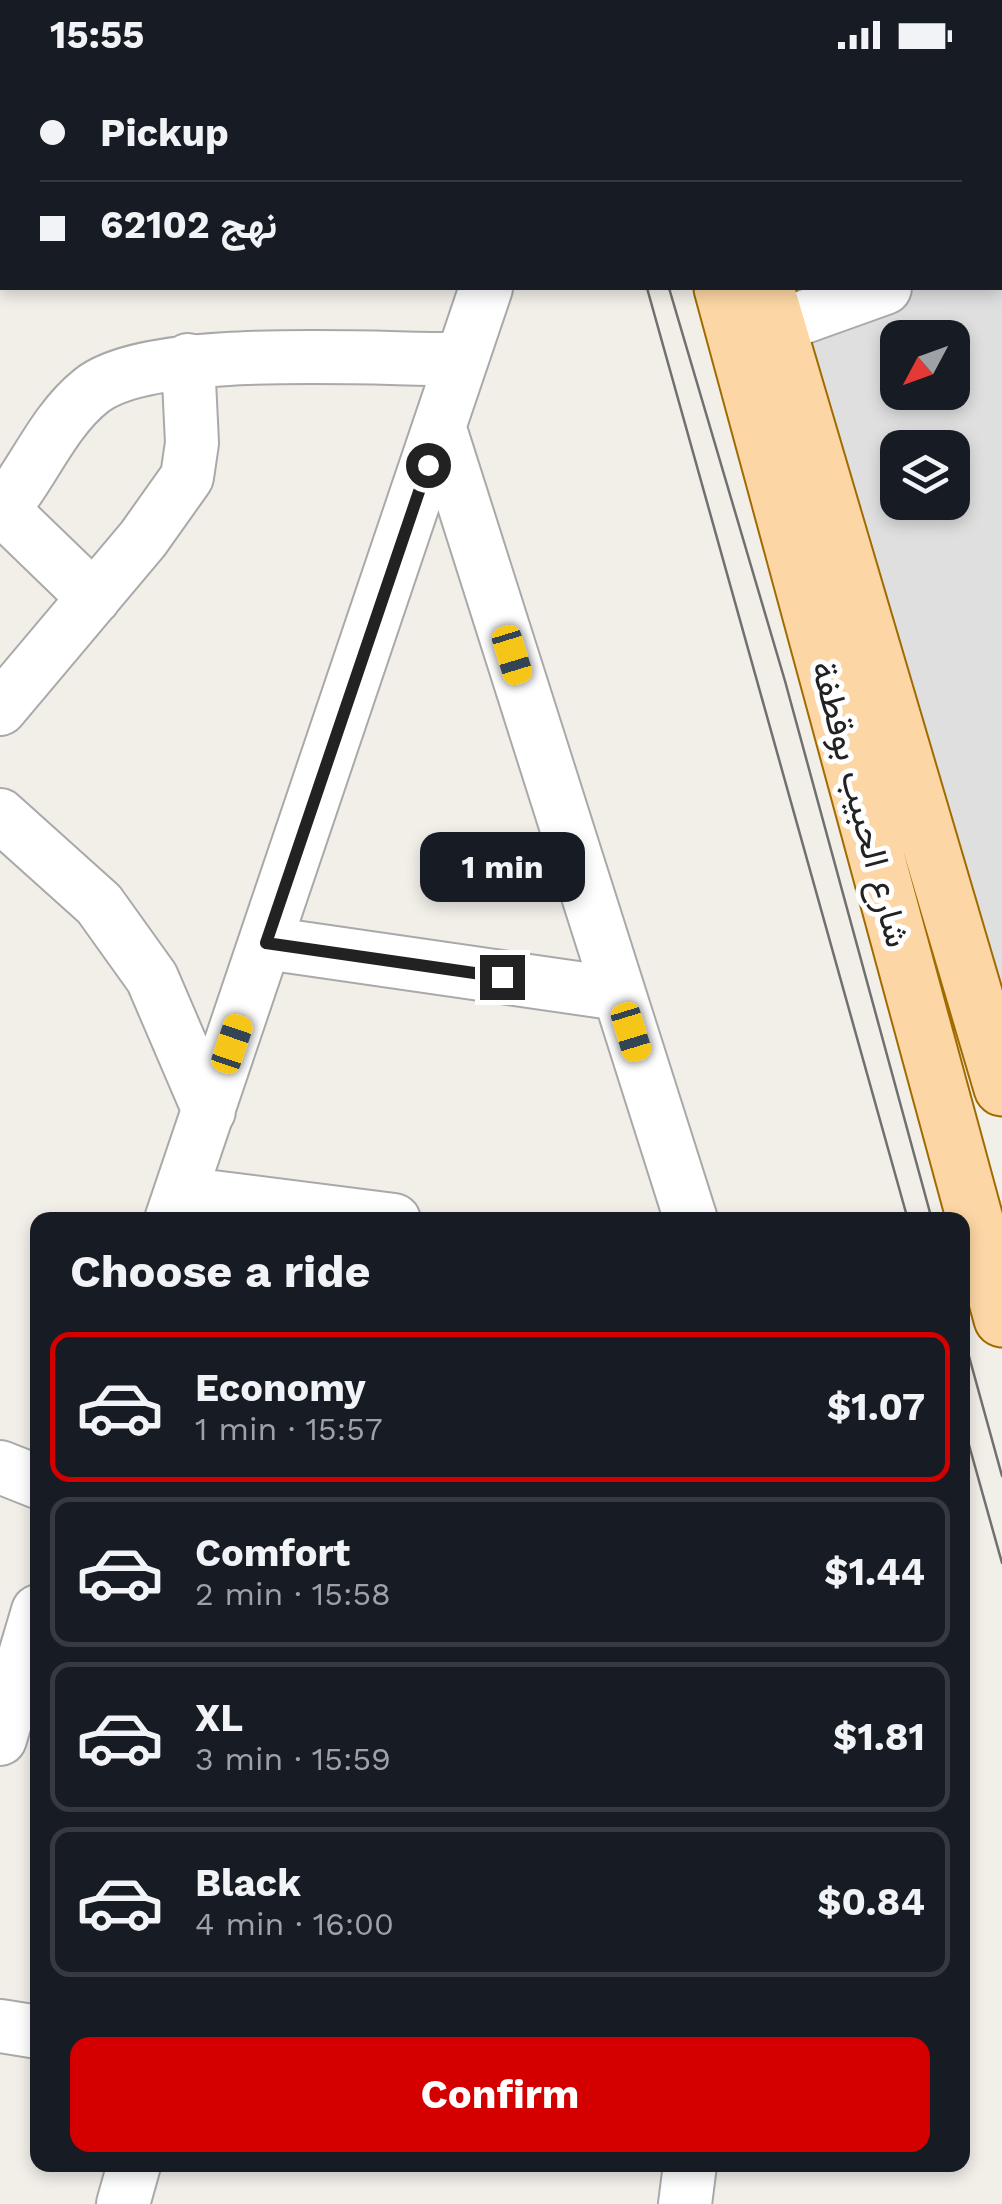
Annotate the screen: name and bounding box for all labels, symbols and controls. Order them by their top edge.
text: 15:55 [50,13,144,57]
text: Pickup [100,111,229,155]
text: نهج 62102 [100,203,277,247]
north arrow [880,320,970,410]
map controls [880,320,970,520]
button: layers [880,430,970,520]
route start [406,443,451,488]
car [489,622,535,688]
street label: شارع الحبيب بوقطفة [800,656,919,953]
callout: 1 min [420,832,584,902]
text: 1 min [461,848,544,886]
route end [480,955,525,1000]
car [608,999,654,1065]
car [208,1011,256,1077]
text: Choose a ride [70,1245,370,1298]
icon: car [75,1362,165,1452]
text: Economy [195,1366,366,1410]
text: $1.07 [827,1385,925,1429]
text: 1 min · 15:57 [195,1410,383,1448]
icon: car [75,1527,165,1617]
text: Comfort [195,1531,350,1575]
text: $1.44 [824,1550,925,1594]
text: 2 min · 15:58 [195,1575,391,1613]
icon: car [75,1692,165,1782]
text: XL [195,1696,243,1740]
text: $1.81 [833,1715,925,1759]
text: 3 min · 15:59 [195,1740,391,1778]
icon: car [75,1857,165,1947]
text: Black [195,1861,301,1905]
text: $0.84 [817,1880,925,1924]
text: 4 min · 16:00 [195,1905,394,1943]
button: Confirm [70,2037,930,2152]

